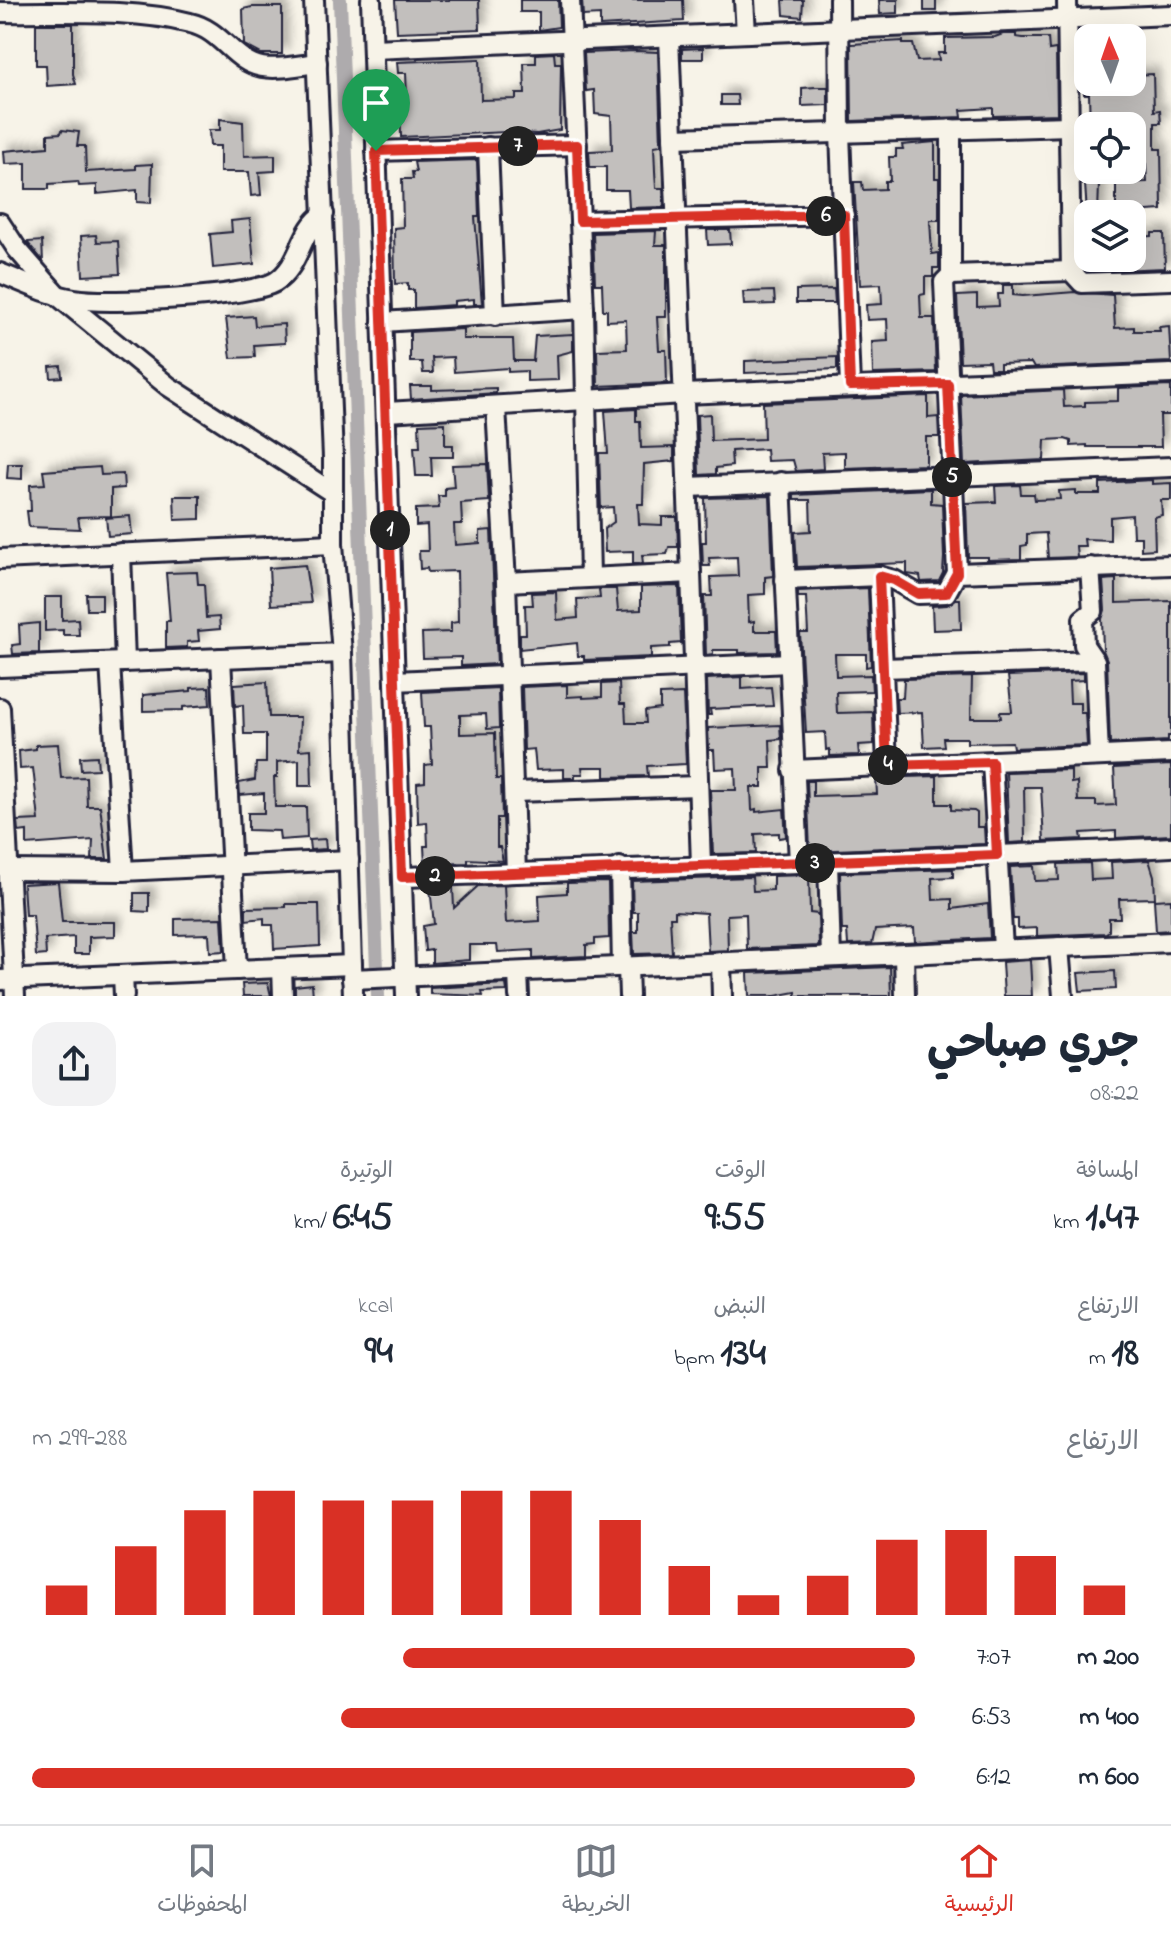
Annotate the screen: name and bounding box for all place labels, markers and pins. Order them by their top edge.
pin [342,69,410,151]
pin: 7 [498,126,538,166]
pin: 6 [806,196,846,236]
pin: 5 [932,457,972,497]
pin: 1 [370,510,410,550]
pin: 4 [868,745,908,785]
pin: 3 [795,843,835,883]
pin: 2 [415,856,455,896]

